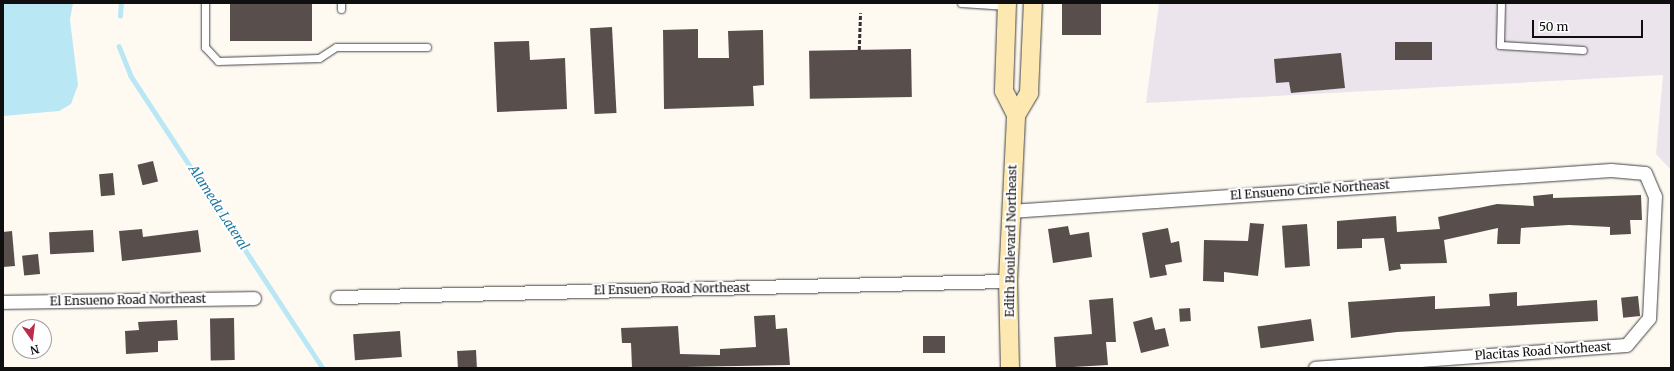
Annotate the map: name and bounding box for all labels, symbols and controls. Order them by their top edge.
scale bar [1534,12,1645,38]
text: 50 m [1539,19,1568,34]
water label: Alameda Lateral [185,163,251,253]
street label: Edith Boulevard Northeast [1002,165,1020,317]
street label: El Ensueno Circle Northeast [1230,177,1390,203]
street label: El Ensueno Road Northeast [594,280,750,298]
street label: El Ensueno Road Northeast [50,291,206,309]
north arrow [12,319,52,359]
street label: Placitas Road Northeast [1474,339,1612,363]
text: N [29,342,41,358]

